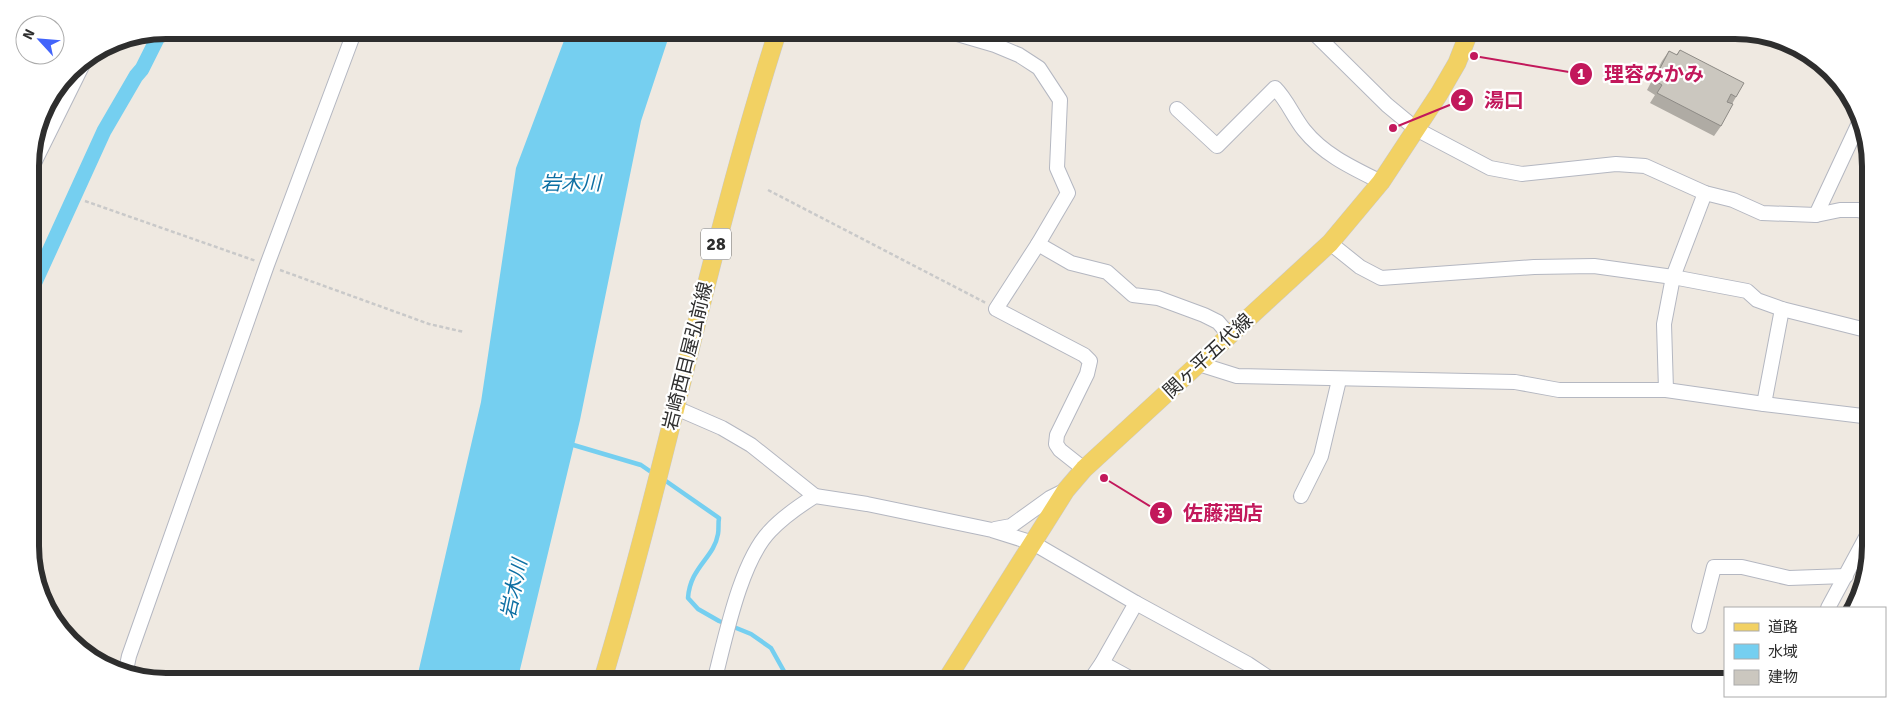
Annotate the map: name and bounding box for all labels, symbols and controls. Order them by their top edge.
north arrow [15,15,65,65]
text: N [19,26,39,43]
callout: 理容みかみ [1569,56,1714,91]
text: 理容みかみ [1604,62,1704,87]
text: 1 [1577,65,1585,83]
callout: 湯口 [1449,82,1534,117]
text: 湯口 [1484,88,1524,113]
text: 2 [1458,91,1466,109]
water label: 岩木川 [541,171,603,196]
road number: 28 [701,228,731,260]
street label: 岩崎西目屋弘前線 [658,279,718,433]
street label: 関ヶ平五代線 [1158,308,1258,404]
callout: 佐藤酒店 [1148,495,1273,530]
text: 佐藤酒店 [1183,501,1263,526]
text: 3 [1157,504,1165,522]
water label: 岩木川 [496,555,533,621]
legend [1724,607,1886,697]
text: 道路 [1768,618,1798,636]
text: 水域 [1768,643,1798,661]
text: 建物 [1768,668,1798,686]

